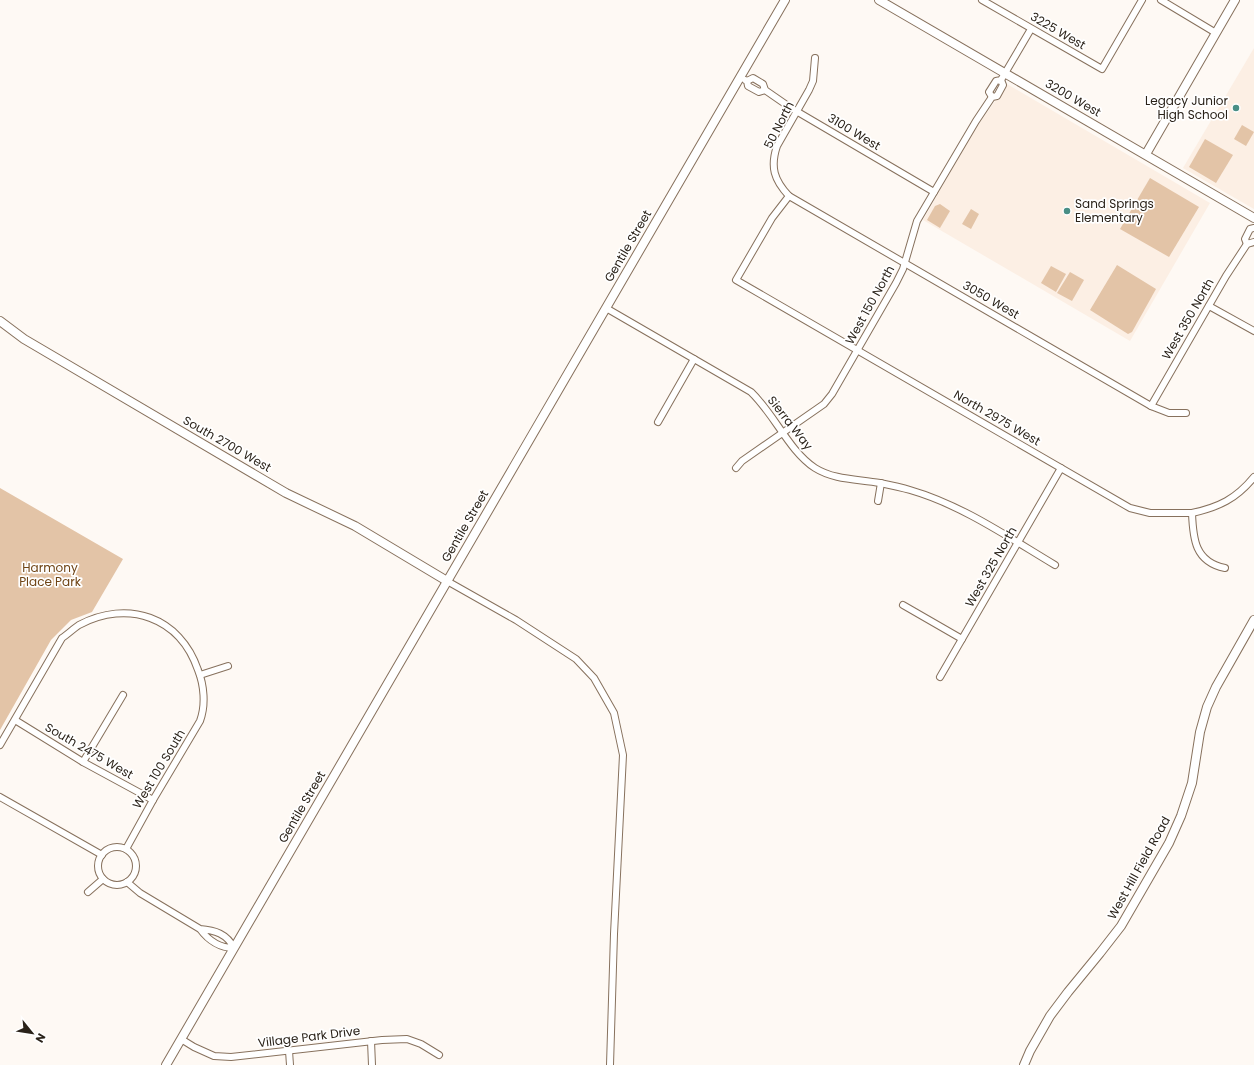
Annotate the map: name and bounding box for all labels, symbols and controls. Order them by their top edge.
street label: 3225 West [1027,8,1089,53]
street label: 3200 West [1042,75,1104,120]
place label: Legacy Junior High School [1145,92,1229,123]
street label: 50 North [759,98,798,151]
marker: Legacy Junior High School [1231,103,1241,113]
street label: 3100 West [825,109,884,154]
place label: Sand Springs Elementary [1075,195,1154,226]
marker: Sand Springs Elementary [1062,206,1072,216]
street label: Gentile Street [600,207,655,285]
street label: West 150 North [841,262,898,347]
street label: West 350 North [1157,275,1218,362]
street label: 3050 West [960,277,1023,323]
street label: North 2975 West [951,386,1044,449]
street label: Sierra Way [764,392,817,453]
street label: South 2700 West [180,411,274,476]
street label: Gentile Street [437,487,492,565]
street label: West 325 North [961,523,1021,610]
park label: Harmony Place Park [19,559,82,590]
street label: South 2475 West [42,718,136,783]
street label: West 100 South [128,726,189,812]
street label: Gentile Street [274,768,329,846]
street label: West Hill Field Road [1103,813,1174,922]
north arrow [12,1013,52,1053]
street label: Village Park Drive [257,1022,361,1051]
text: N [32,1030,50,1046]

